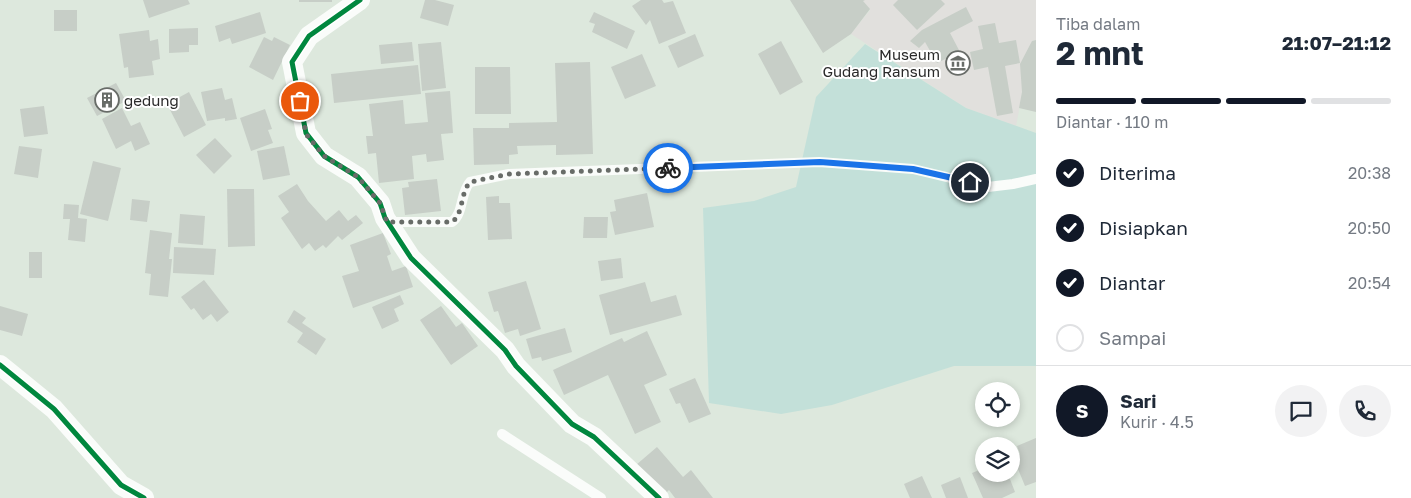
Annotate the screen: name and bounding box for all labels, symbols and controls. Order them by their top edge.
text: Tiba dalam [1056,14,1140,34]
text: 21:07–21:12 [1282,31,1391,54]
text: 2 mnt [1056,34,1144,72]
place label: Museum Gudang Ransum [822,45,940,80]
museum icon: Museum Gudang Ransum [945,50,971,76]
pin [279,80,321,122]
building icon: gedung [94,87,120,113]
icon: bag [286,87,314,115]
place label: gedung [124,91,179,109]
text: Diantar · 110 m [1056,112,1168,132]
courier [643,143,693,193]
icon: bike [654,154,682,182]
icon: check [1056,159,1084,187]
pin [949,161,991,203]
text: Diterima [1099,161,1176,184]
text: 20:38 [1348,163,1391,183]
icon: home [956,168,984,196]
icon: check [1056,214,1084,242]
text: Disiapkan [1099,216,1188,239]
text: 20:50 [1348,218,1391,238]
icon: check [1056,269,1084,297]
text: Diantar [1099,271,1165,294]
text: 20:54 [1348,273,1391,293]
text: Sampai [1099,326,1166,349]
map controls [975,382,1020,482]
button: locate [975,382,1020,427]
button: chat [1275,385,1327,437]
button: phone [1339,385,1391,437]
text: Sari [1120,389,1156,412]
text: S [1076,399,1088,422]
text: Kurir · 4.5 [1120,412,1194,432]
button: layers [975,437,1020,482]

